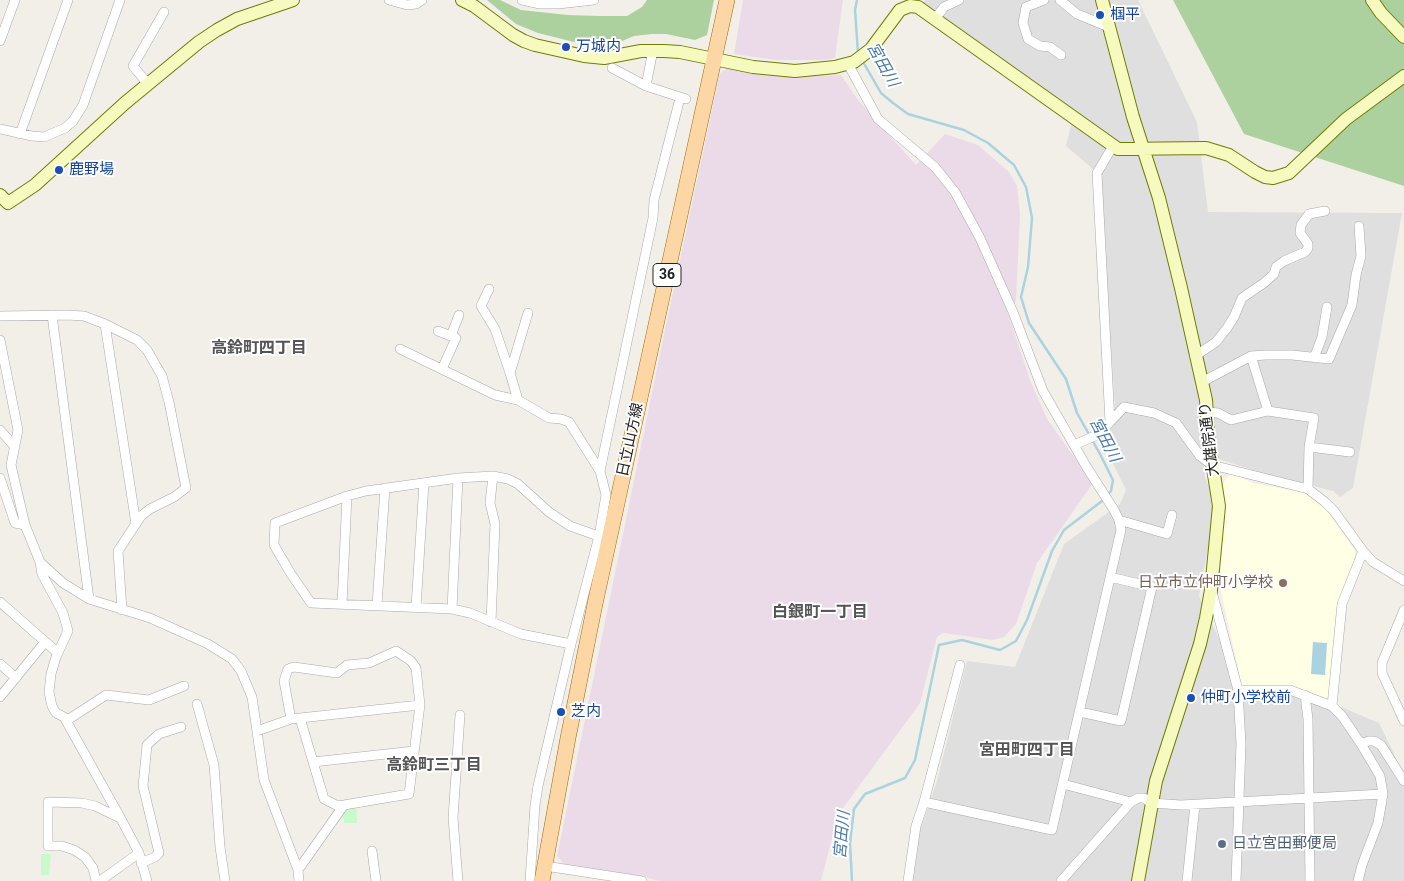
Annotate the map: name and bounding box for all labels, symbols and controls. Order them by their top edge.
place label: 椢平 [1110,6,1140,24]
marker: 椢平 [1094,9,1106,21]
place label: 万城内 [576,38,621,56]
water label: 宮田川 [862,39,902,91]
marker: 万城内 [560,41,572,53]
place label: 鹿野場 [69,161,114,179]
marker: 鹿野場 [53,164,65,176]
road number: 36 [653,264,681,286]
district label: 高鈴町四丁目 [211,339,307,359]
street label: 日立山方線 [614,401,648,479]
street label: 大雄院通り [1196,401,1224,477]
water label: 宮田川 [1084,414,1124,466]
place label: 日立市立仲町小学校 [1138,574,1273,592]
marker: 日立市立仲町小学校 [1277,577,1289,589]
district label: 白銀町一丁目 [772,603,868,623]
place label: 仲町小学校前 [1201,689,1291,707]
marker: 仲町小学校前 [1185,692,1197,704]
place label: 芝内 [571,703,601,721]
marker: 芝内 [555,706,567,718]
district label: 宮田町四丁目 [979,741,1075,761]
district label: 高鈴町三丁目 [386,756,482,776]
water label: 宮田川 [831,810,855,860]
place label: 日立宮田郵便局 [1232,835,1337,853]
marker: 日立宮田郵便局 [1216,838,1228,850]

